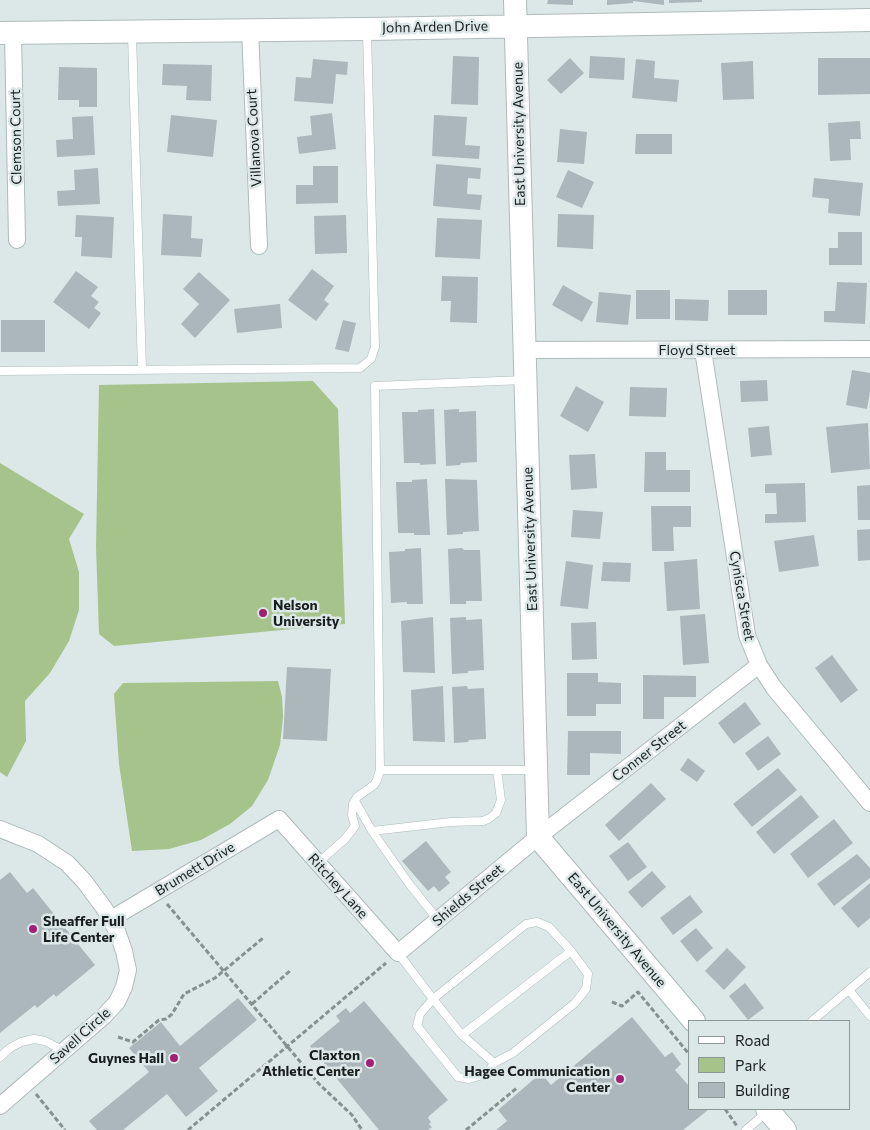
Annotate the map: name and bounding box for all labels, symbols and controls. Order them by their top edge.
street label: John Arden Drive [382,18,488,36]
street label: East University Avenue [509,62,529,206]
street label: Clemson Court [7,89,25,185]
street label: Villanova Court [243,89,265,187]
street label: Floyd Street [658,342,736,358]
street label: East University Avenue [519,467,541,611]
street label: Cynisca Street [726,550,758,642]
place label: Nelson University [273,597,339,630]
marker: Nelson University [257,607,269,619]
street label: Conner Street [609,717,689,785]
street label: Brumett Drive [152,839,238,899]
street label: Ritchey Lane [305,850,371,922]
street label: Shields Street [429,860,507,930]
street label: East University Avenue [564,869,670,991]
place label: Sheaffer Full Life Center [43,913,125,946]
marker: Sheaffer Full Life Center [27,923,39,935]
street label: Savell Circle [46,1004,114,1068]
legend [688,1020,850,1110]
text: Road [735,1031,770,1049]
place label: Claxton Athletic Center [262,1047,360,1080]
place label: Guynes Hall [88,1050,164,1066]
marker: Guynes Hall [168,1052,180,1064]
text: Park [735,1056,766,1074]
marker: Claxton Athletic Center [364,1057,376,1069]
place label: Hagee Communication Center [464,1063,610,1096]
marker: Hagee Communication Center [614,1073,626,1085]
text: Building [735,1081,790,1099]

